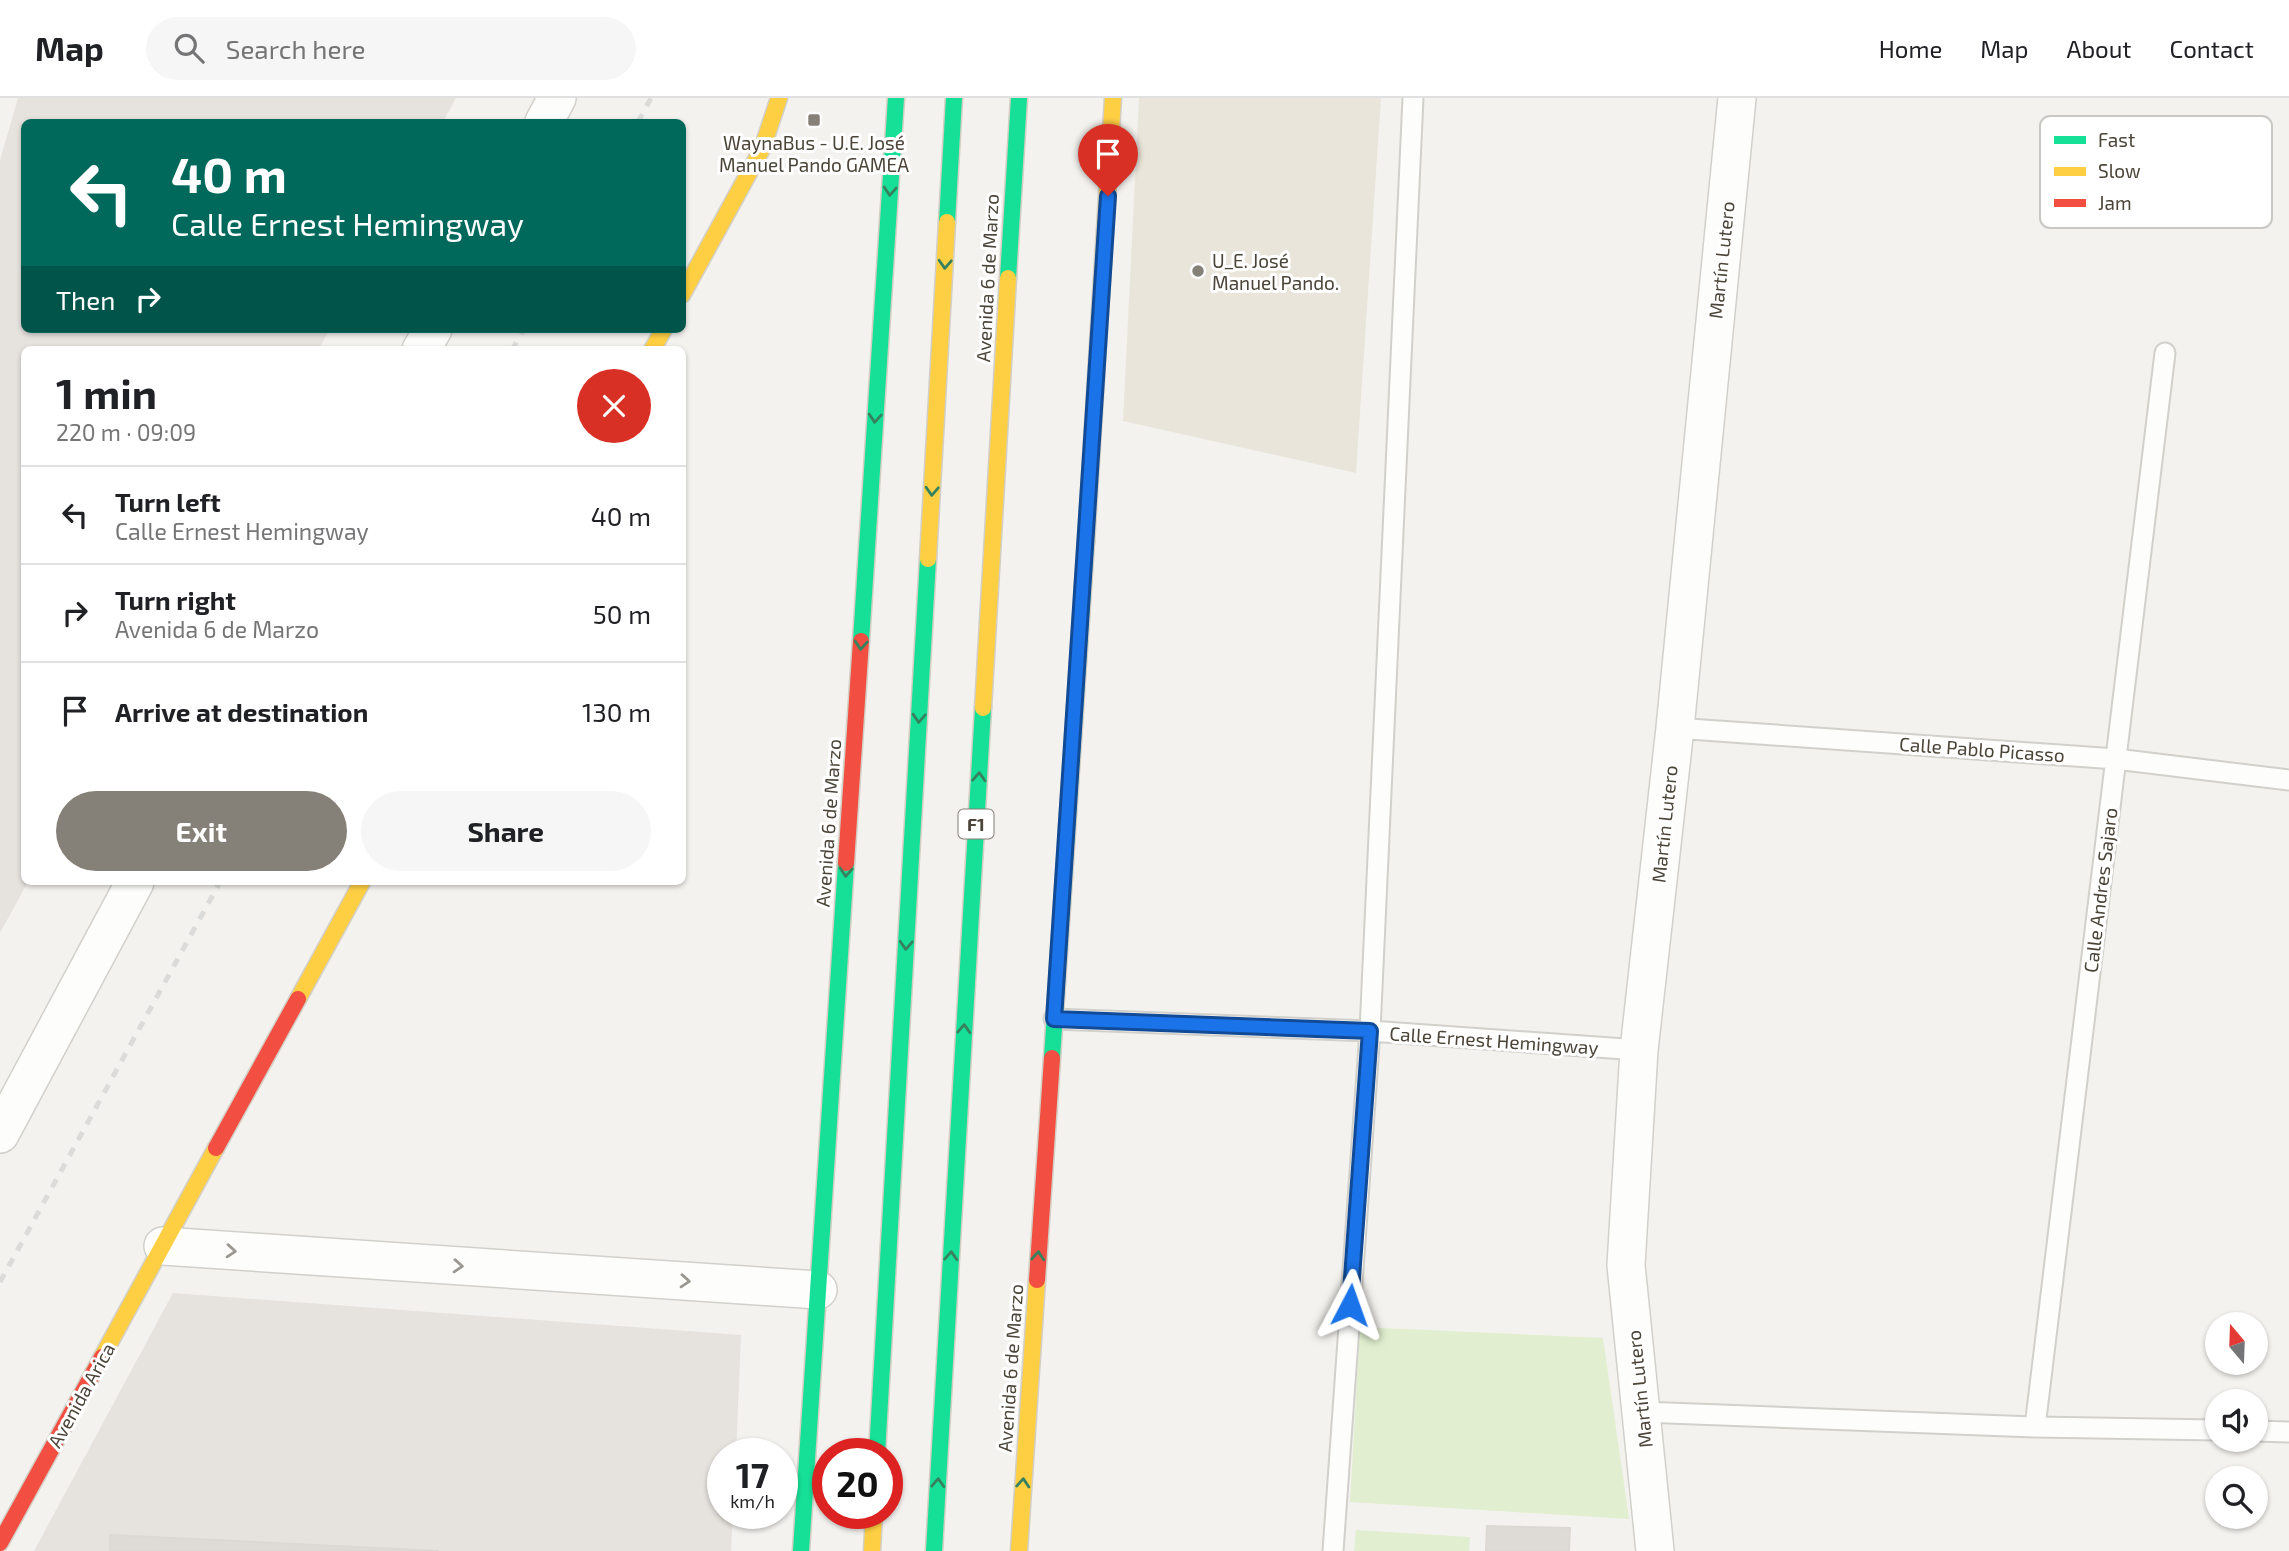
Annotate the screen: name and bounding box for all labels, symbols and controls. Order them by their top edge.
search box [146,17,636,80]
text: Map [35,28,104,68]
icon: search [170,29,208,67]
text: Search here [226,33,365,64]
text: Home [1879,34,1942,63]
text: Map [1980,34,2028,63]
text: About [2066,34,2132,63]
text: Contact [2170,34,2254,63]
marker: WaynaBus - U.E. José Manuel Pando GAMEA [806,112,822,128]
legend [2040,116,2272,228]
pin [1078,124,1138,196]
text: Fast [2098,128,2135,151]
place label: WaynaBus - U.E. José Manuel Pando GAMEA [719,131,909,176]
icon: arrive [1089,135,1127,173]
text: 40 m [171,144,287,203]
icon: left [56,147,147,238]
text: Slow [2098,159,2141,182]
one-way arrow [883,185,898,196]
text: Jam [2098,191,2132,214]
street label: Avenida 6 de Marzo [971,193,1003,363]
street label: Martín Lutero [1703,200,1739,320]
text: Calle Ernest Hemingway [171,204,524,242]
place label: U_E. José Manuel Pando. [1212,249,1339,294]
one-way arrow [937,259,952,270]
marker: U_E. José Manuel Pando. [1190,263,1206,279]
icon: right [129,280,167,318]
text: Then [56,284,115,315]
text: 1 min [56,367,157,417]
button: close [577,369,651,443]
one-way arrow [868,412,883,423]
text: 220 m · 09:09 [56,418,196,446]
text: Turn left [115,486,221,517]
one-way arrow [925,486,940,497]
icon: left [56,496,94,534]
text: 40 m [591,500,651,531]
text: Calle Ernest Hemingway [115,517,369,545]
text: Turn right [115,584,236,615]
icon: right [56,594,94,632]
text: 50 m [593,598,651,629]
text: Avenida 6 de Marzo [115,615,319,643]
one-way arrow [853,639,868,650]
icon: arrive [56,692,94,730]
text: Arrive at destination [115,696,368,727]
text: 130 m [582,696,651,727]
one-way arrow [912,713,927,724]
street label: Calle Pablo Picasso [1899,732,2065,766]
street label: Avenida 6 de Marzo [811,738,845,908]
street label: Martín Lutero [1646,764,1682,884]
one-way arrow [971,771,986,782]
button: Exit [56,791,347,871]
button: Share [361,791,651,871]
street label: Calle Andres Sajaro [2078,806,2122,974]
road number: F1 [958,810,993,838]
one-way arrow [838,866,853,877]
one-way arrow [899,940,914,951]
street label: Calle Ernest Hemingway [1389,1021,1599,1059]
one-way arrow [957,1023,972,1034]
one-way arrow [225,1243,236,1258]
one-way arrow [943,1250,958,1261]
one-way arrow [1031,1250,1046,1261]
one-way arrow [452,1258,463,1273]
position arrow [1313,1268,1387,1342]
one-way arrow [679,1273,690,1288]
street label: Avenida 6 de Marzo [993,1283,1027,1453]
north arrow [2205,1312,2268,1376]
map controls [2205,1312,2268,1529]
street label: Martín Lutero [1621,1329,1657,1449]
street label: Avenida Arica [43,1339,119,1451]
button: sound [2205,1389,2268,1452]
speed limit sign: 20 [812,1438,903,1529]
text: 17 [736,1453,769,1495]
button: search [2205,1466,2268,1529]
one-way arrow [930,1477,945,1488]
one-way arrow [1016,1477,1031,1488]
text: km/h [730,1490,775,1512]

